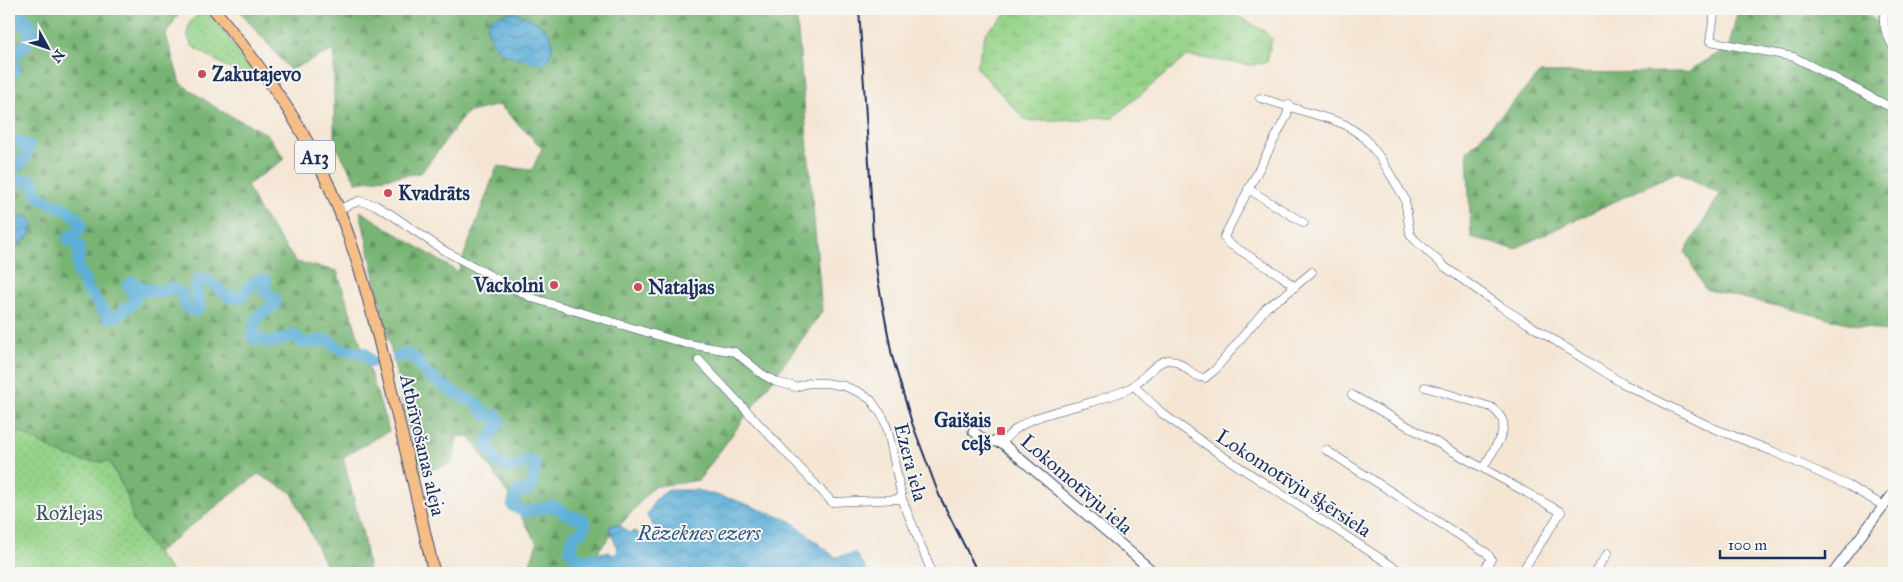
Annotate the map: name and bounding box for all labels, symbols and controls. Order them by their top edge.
north arrow [22,22,72,72]
text: N [47,46,68,66]
place label: Zakutajevo [212,62,301,87]
marker: Zakutajevo [196,68,208,80]
road number: A13 [295,140,335,173]
place label: Kvadrāts [398,181,471,205]
marker: Kvadrāts [382,187,394,199]
place label: Vackolni [473,273,544,297]
place label: Nataļjas [648,275,715,300]
marker: Vackolni [548,279,560,291]
marker: Nataļjas [632,281,644,293]
street label: Atbrīvošanas aleja [395,371,451,519]
place label: Gaišais ceļš [934,408,992,456]
street label: Ezera iela [889,420,933,504]
street label: Lokomotīvju šķērsiela [1212,424,1376,542]
marker: Gaišais ceļš [995,425,1007,437]
street label: Lokomotīvju iela [1016,429,1138,540]
park label: Rožlejas [35,501,103,525]
water label: Rēzeknes ezers [636,520,762,546]
scale bar [1720,527,1826,559]
text: 100 m [1728,536,1768,554]

